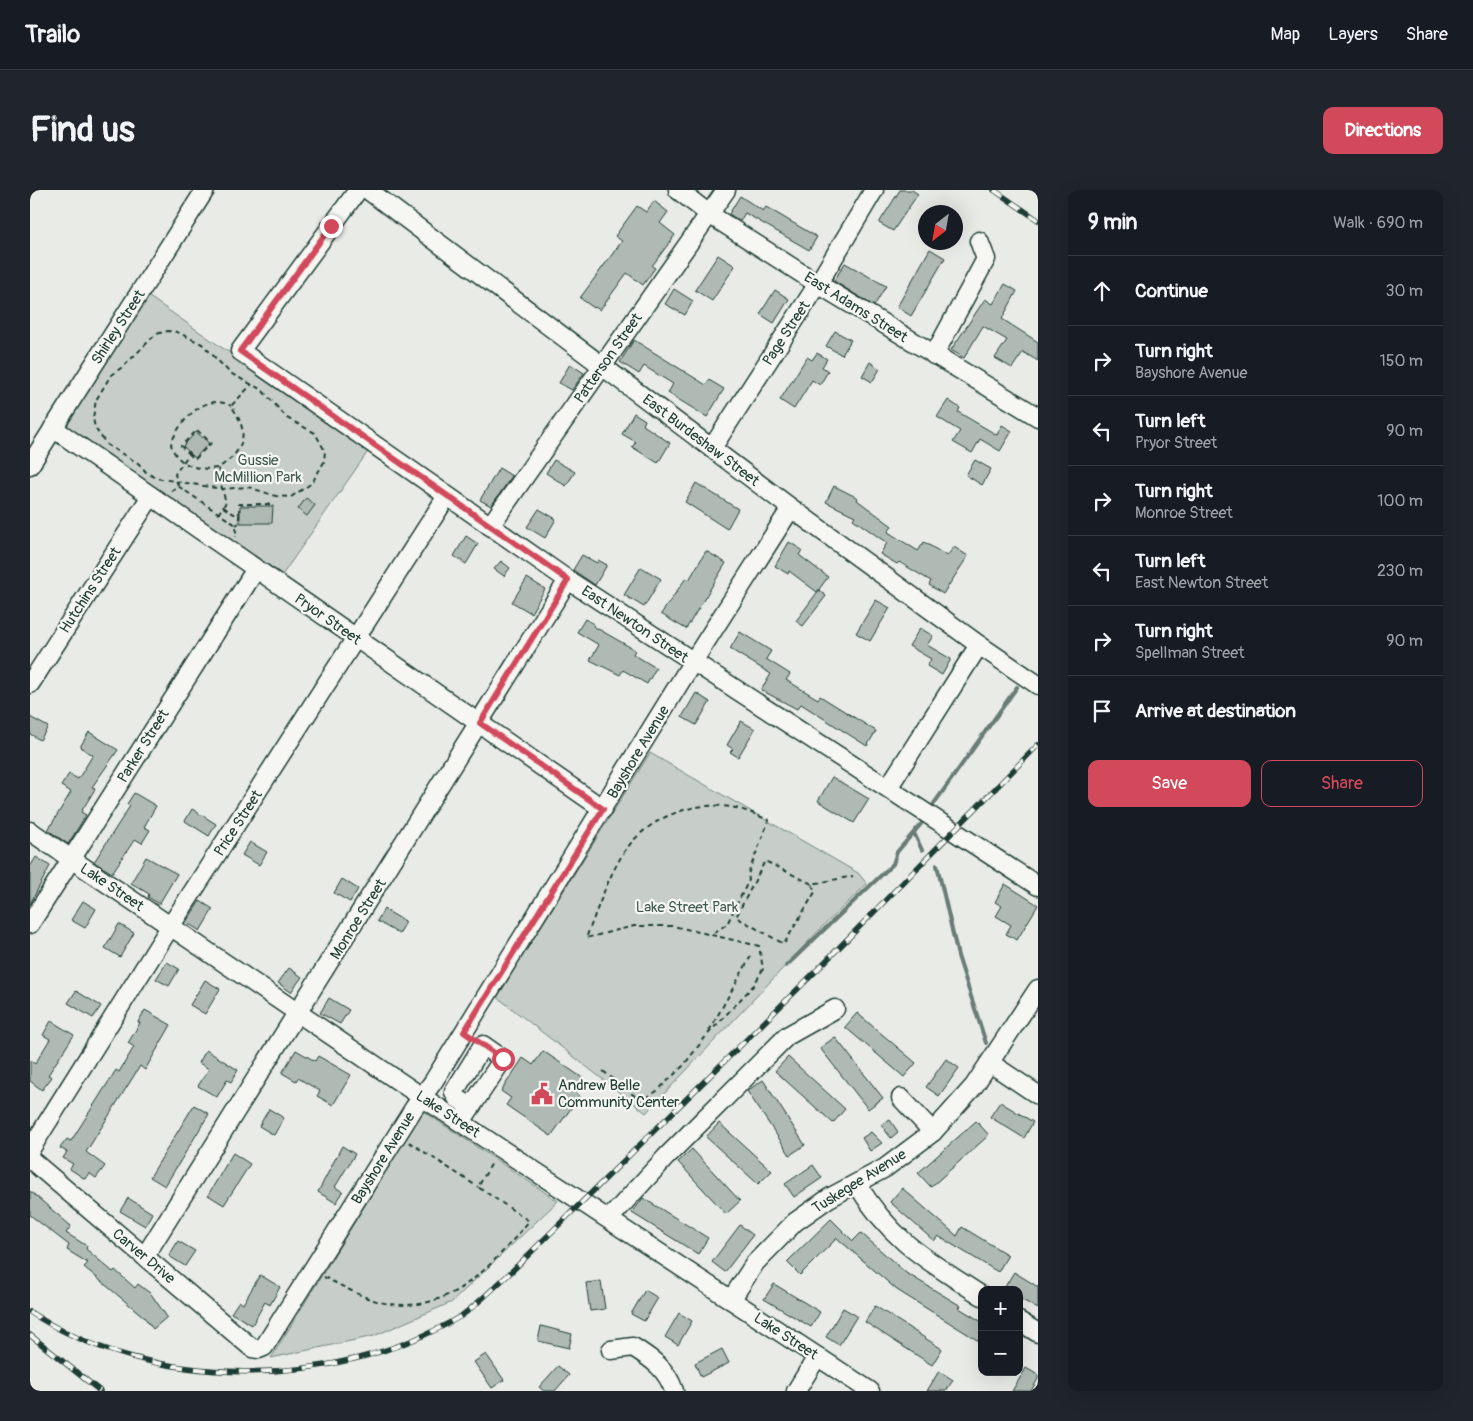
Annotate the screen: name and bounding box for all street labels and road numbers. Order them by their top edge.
street label: East Adams Street [800,268,912,347]
street label: Shirley Street [87,286,150,368]
street label: Page Street [758,296,815,369]
street label: Patterson Street [570,309,647,407]
street label: East Burdeshaw Street [638,390,764,491]
street label: Hutchins Street [55,543,126,637]
street label: East Newton Street [578,582,693,668]
street label: Pryor Street [291,590,366,650]
street label: Bayshore Avenue [603,702,674,802]
street label: Parker Street [113,705,174,786]
street label: Price Street [210,786,267,860]
street label: Lake Street [76,859,148,916]
street label: Monroe Street [326,875,391,963]
street label: Lake Street [412,1087,484,1143]
street label: Bayshore Avenue [347,1108,420,1208]
street label: Tuskegee Avenue [809,1145,910,1218]
street label: Carver Drive [108,1225,179,1289]
street label: Lake Street [750,1309,822,1365]

